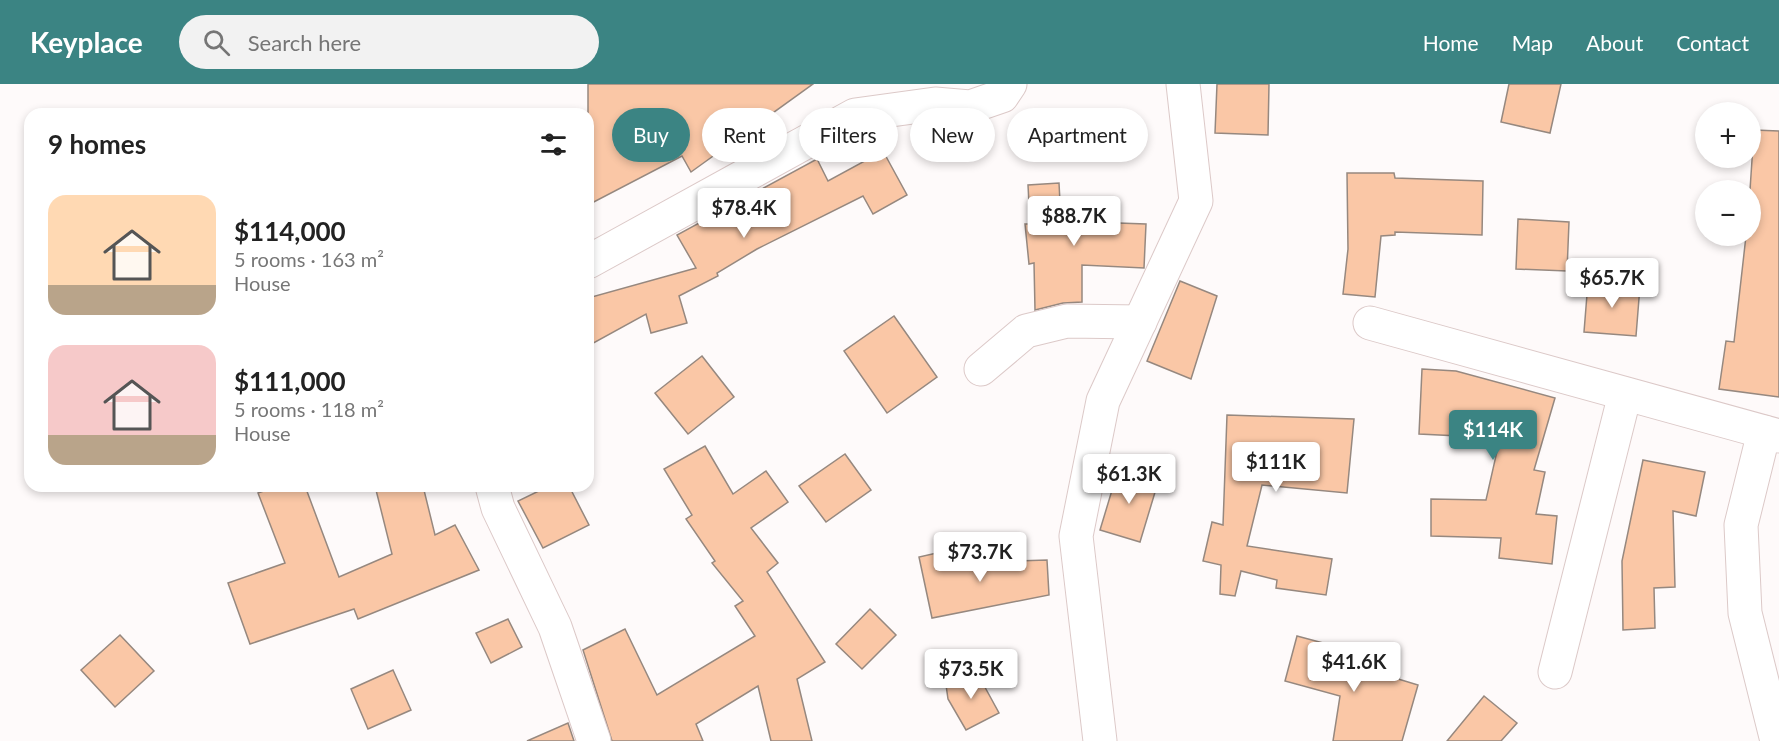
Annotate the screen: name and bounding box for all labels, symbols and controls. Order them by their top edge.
search box [179,15,599,69]
text: Keyplace [30,25,143,59]
icon: search [200,26,233,59]
text: Search here [248,29,361,56]
text: Home [1423,30,1479,55]
text: Map [1512,30,1553,55]
text: About [1586,30,1643,55]
text: Contact [1676,30,1749,55]
map controls [1695,102,1761,246]
button: + [1695,102,1761,168]
chip: Buy [612,108,690,162]
chip: Rent [702,108,787,162]
chip: Filters [799,108,898,162]
chip: New [910,108,995,162]
chip: Apartment [1007,108,1148,162]
text: 9 homes [48,128,146,160]
icon: filters [537,128,570,161]
button: − [1695,180,1761,246]
pin: $78.4K [695,188,793,239]
text: $78.4K [712,195,776,219]
pin: $88.7K [1025,196,1123,247]
text: $88.7K [1042,203,1106,227]
text: $114,000 [234,215,346,247]
icon: home [96,219,168,291]
text: 5 rooms · 163 m² [234,247,384,271]
pin: $65.7K [1563,258,1661,309]
text: $65.7K [1580,265,1644,289]
text: House [234,271,291,295]
text: $111,000 [234,365,346,397]
icon: home [96,369,168,441]
text: 5 rooms · 118 m² [234,397,384,421]
pin: $114K [1451,410,1535,461]
text: $114K [1463,417,1523,441]
text: House [234,421,291,445]
pin: $111K [1234,442,1318,493]
text: $111K [1246,449,1306,473]
pin: $61.3K [1080,454,1178,505]
text: $61.3K [1097,461,1161,485]
pin: $73.7K [931,532,1029,583]
text: $73.7K [948,539,1012,563]
pin: $41.6K [1305,642,1403,693]
pin: $73.5K [922,649,1020,700]
text: $41.6K [1322,649,1386,673]
text: $73.5K [939,656,1003,680]

